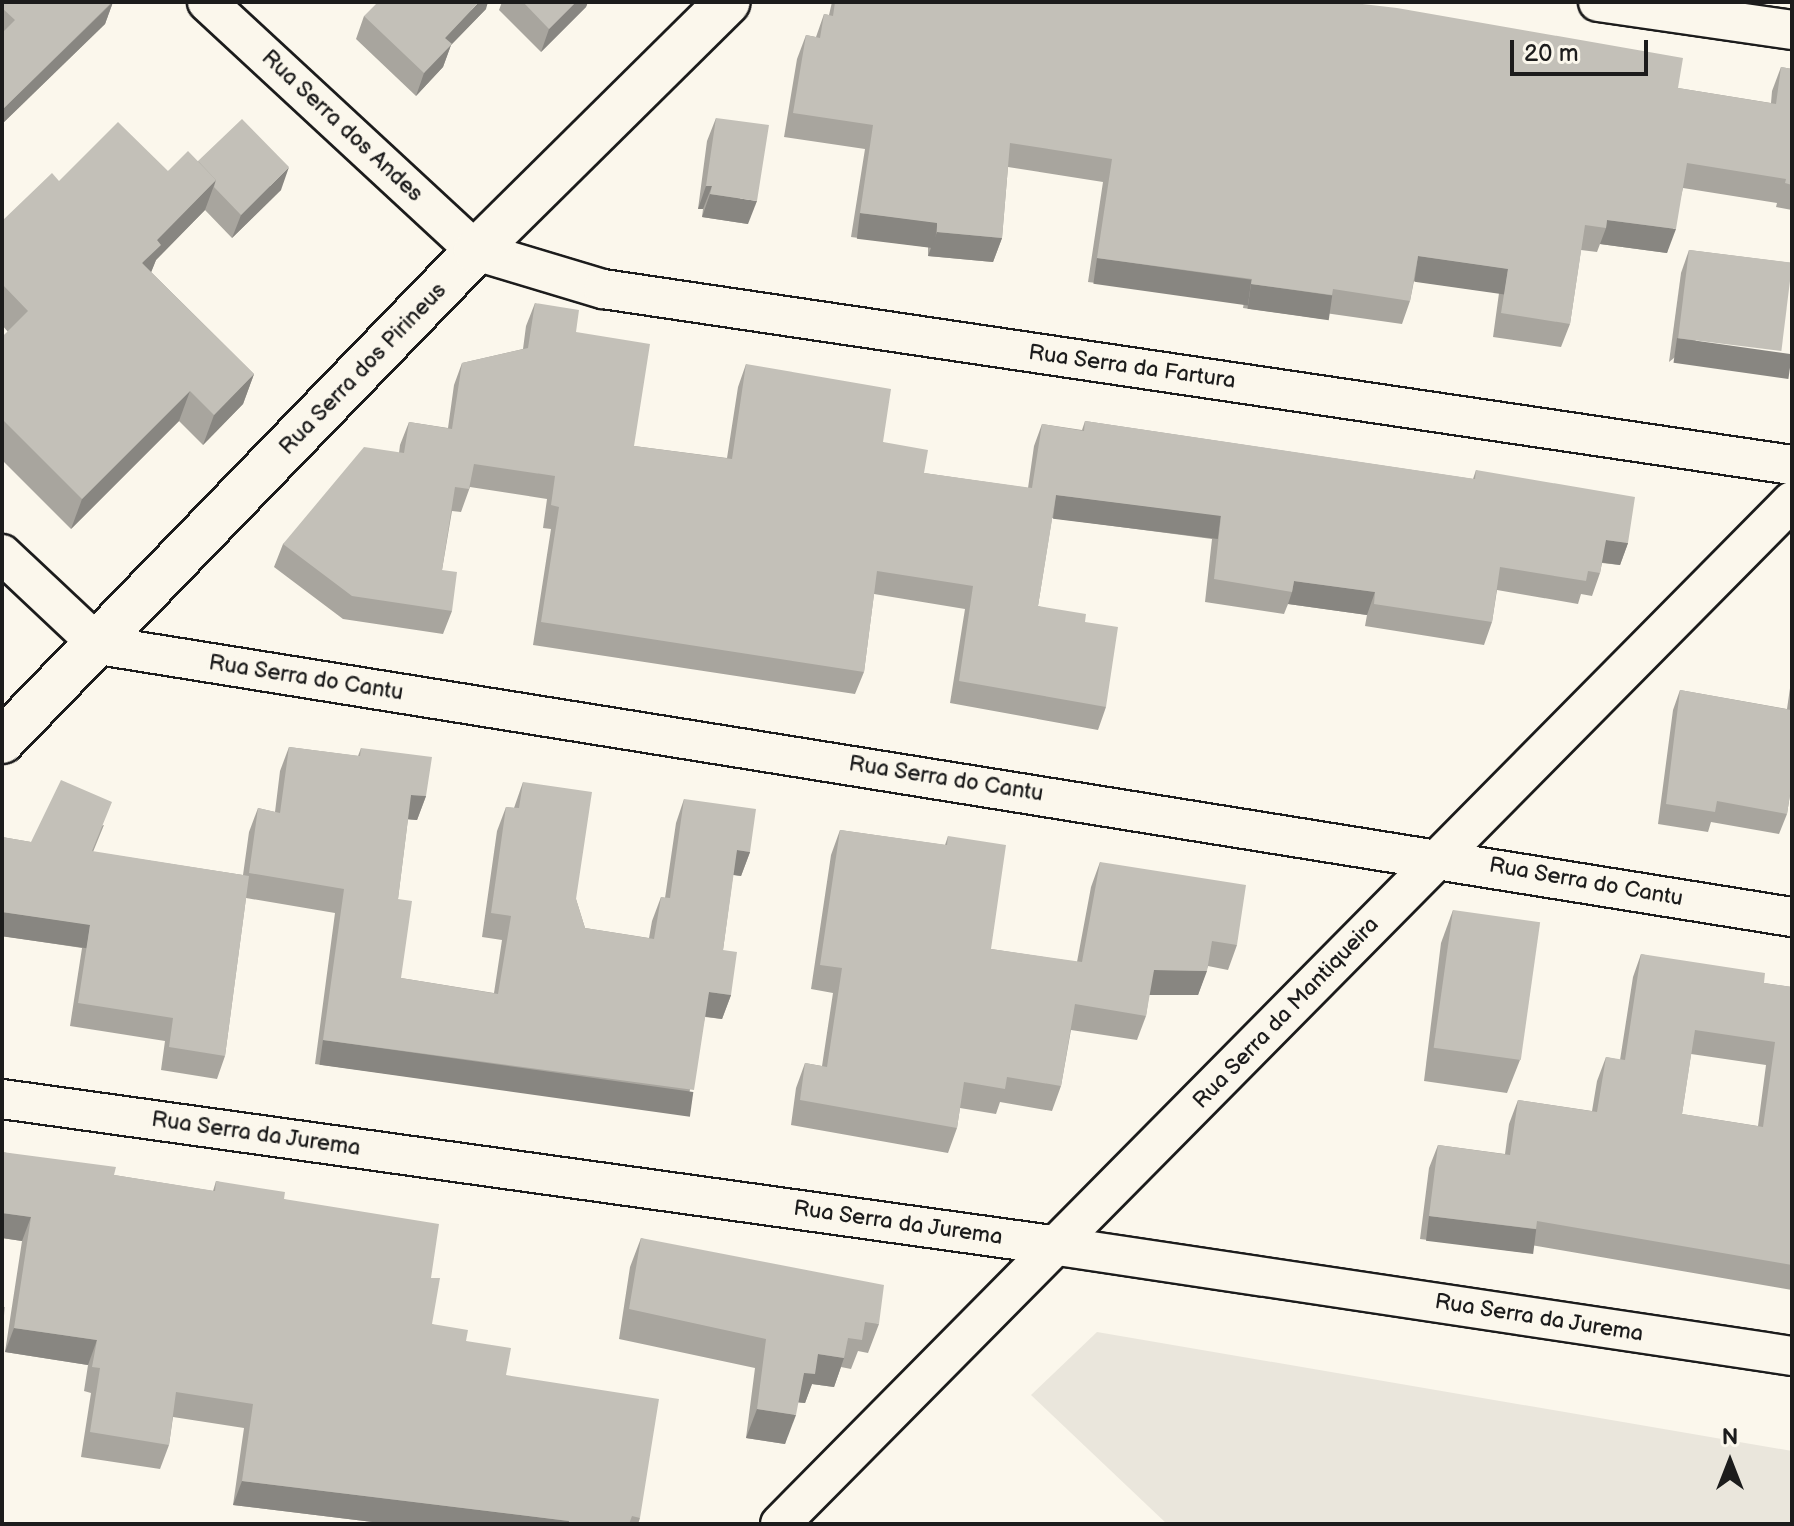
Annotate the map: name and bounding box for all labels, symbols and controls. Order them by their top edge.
scale bar [1514,24,1652,74]
text: 20 m [1524,39,1579,68]
street label: Rua Serra dos Andes [256,44,428,208]
street label: Rua Serra dos Pirineus [274,277,452,461]
street label: Rua Serra da Fartura [1026,339,1238,395]
street label: Rua Serra do Cantu [207,650,405,706]
street label: Rua Serra do Cantu [847,751,1045,807]
street label: Rua Serra do Cantu [1487,852,1685,912]
street label: Rua Serra da Mantiqueira [1187,912,1385,1114]
street label: Rua Serra da Jurema [149,1106,363,1162]
street label: Rua Serra da Jurema [791,1195,1005,1251]
street label: Rua Serra da Jurema [1432,1288,1646,1348]
north arrow [1690,1422,1770,1502]
text: N [1722,1424,1738,1451]

